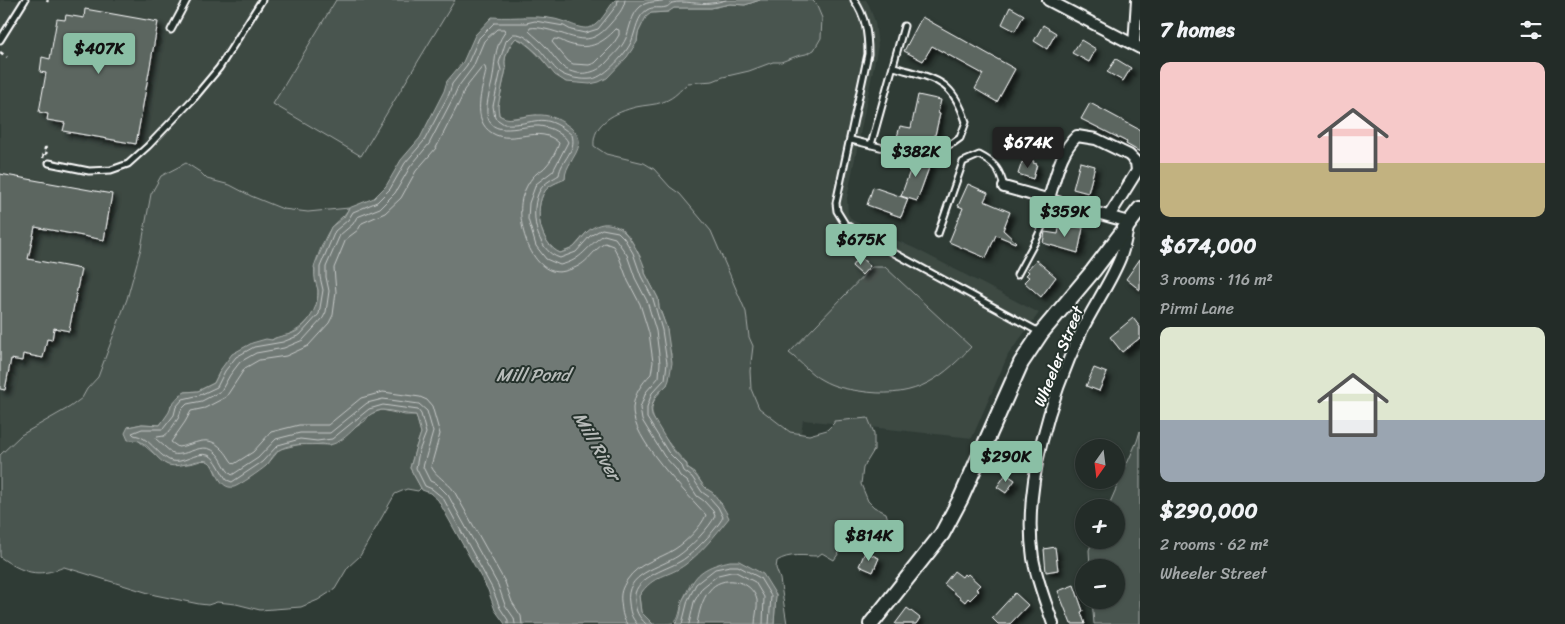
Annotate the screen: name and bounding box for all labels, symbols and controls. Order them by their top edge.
text: 7 homes [1160,11,1235,49]
icon: filters [1517,16,1545,44]
pin: $407K [64,32,134,75]
text: $407K [74,34,124,63]
icon: home [1308,95,1398,185]
pin: $674K [993,126,1063,169]
text: $674K [1004,128,1052,157]
pin: $382K [881,136,951,178]
text: $382K [892,137,940,166]
pin: $359K [1030,196,1100,238]
text: $359K [1041,197,1089,226]
pin: $675K [826,224,896,266]
text: $675K [837,225,885,254]
text: $674,000 [1160,227,1257,265]
text: 3 rooms · 116 m² [1160,265,1273,294]
text: Pirmi Lane [1160,294,1234,323]
street label: Wheeler Street [1025,301,1092,411]
water label: Mill Pond [496,359,574,391]
icon: home [1308,360,1398,450]
water label: Mill River [564,406,631,490]
north arrow [1075,439,1125,489]
map controls [1075,439,1125,609]
pin: $290K [971,440,1041,483]
text: $290K [981,442,1031,471]
text: $290,000 [1160,492,1258,530]
button: + [1075,499,1125,549]
pin: $814K [834,520,904,562]
text: $814K [845,521,893,550]
text: 2 rooms · 62 m² [1160,530,1269,559]
button: − [1075,559,1125,609]
text: Wheeler Street [1160,559,1267,588]

